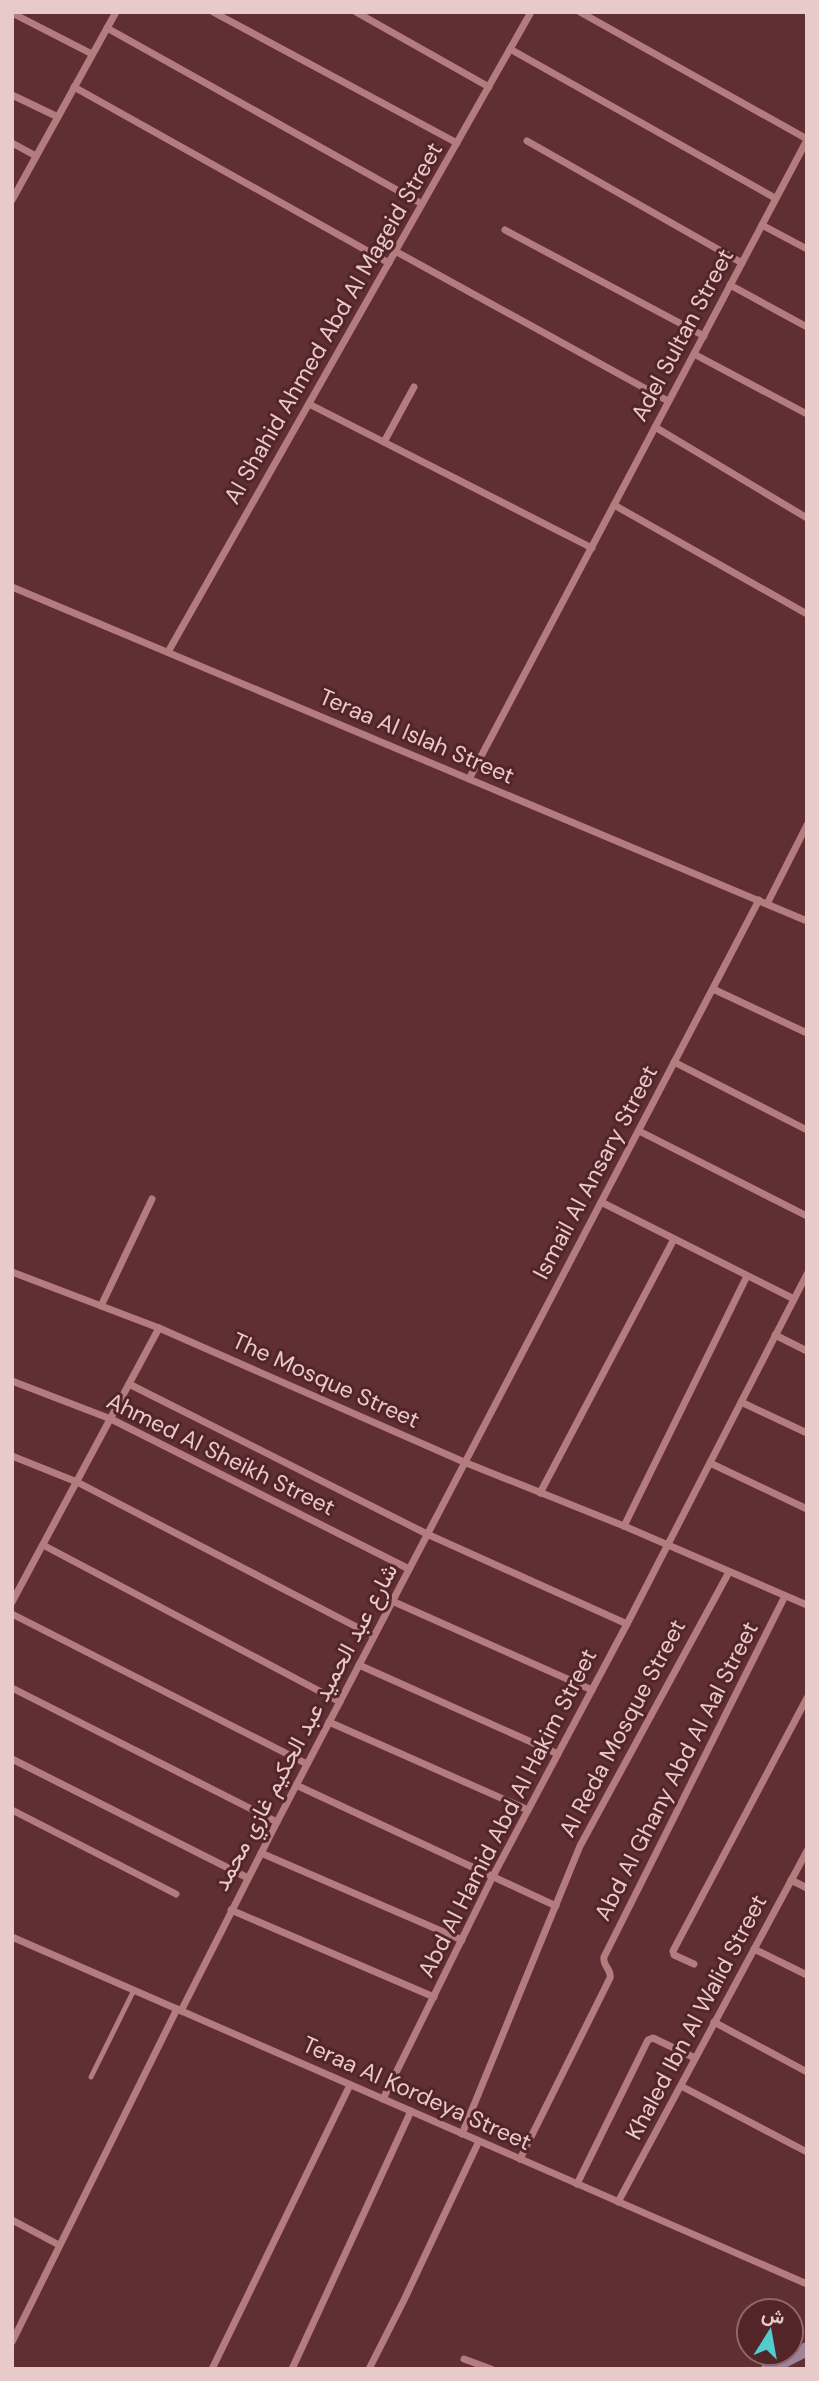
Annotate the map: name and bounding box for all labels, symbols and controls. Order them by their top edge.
street label: Al Shahid Ahmed Abd Al Mageid Street [217,137,449,509]
street label: Adel Sultan Street [624,244,740,426]
street label: Teraa Al Islah Street [315,681,519,791]
street label: Ismail Al Ansary Street [526,1060,664,1284]
street label: The Mosque Street [228,1325,424,1435]
street label: Ahmed Al Sheikh Street [102,1386,340,1522]
street label: شارع عبد الحميد عبد الحكيم غازي محمد [206,1558,408,1898]
street label: Al Reda Mosque Street [552,1614,692,1842]
street label: Abd Al Ghany Abd Al Aal Street [587,1616,765,1926]
street label: Abd Al Hamid Abd Al Hakim Street [411,1643,603,1983]
street label: Khaled Ibn Al Walid Street [619,1889,773,2145]
street label: Teraa Al Kordeya Street [298,2029,536,2157]
north arrow [735,2297,805,2367]
text: ش [760,2301,787,2330]

